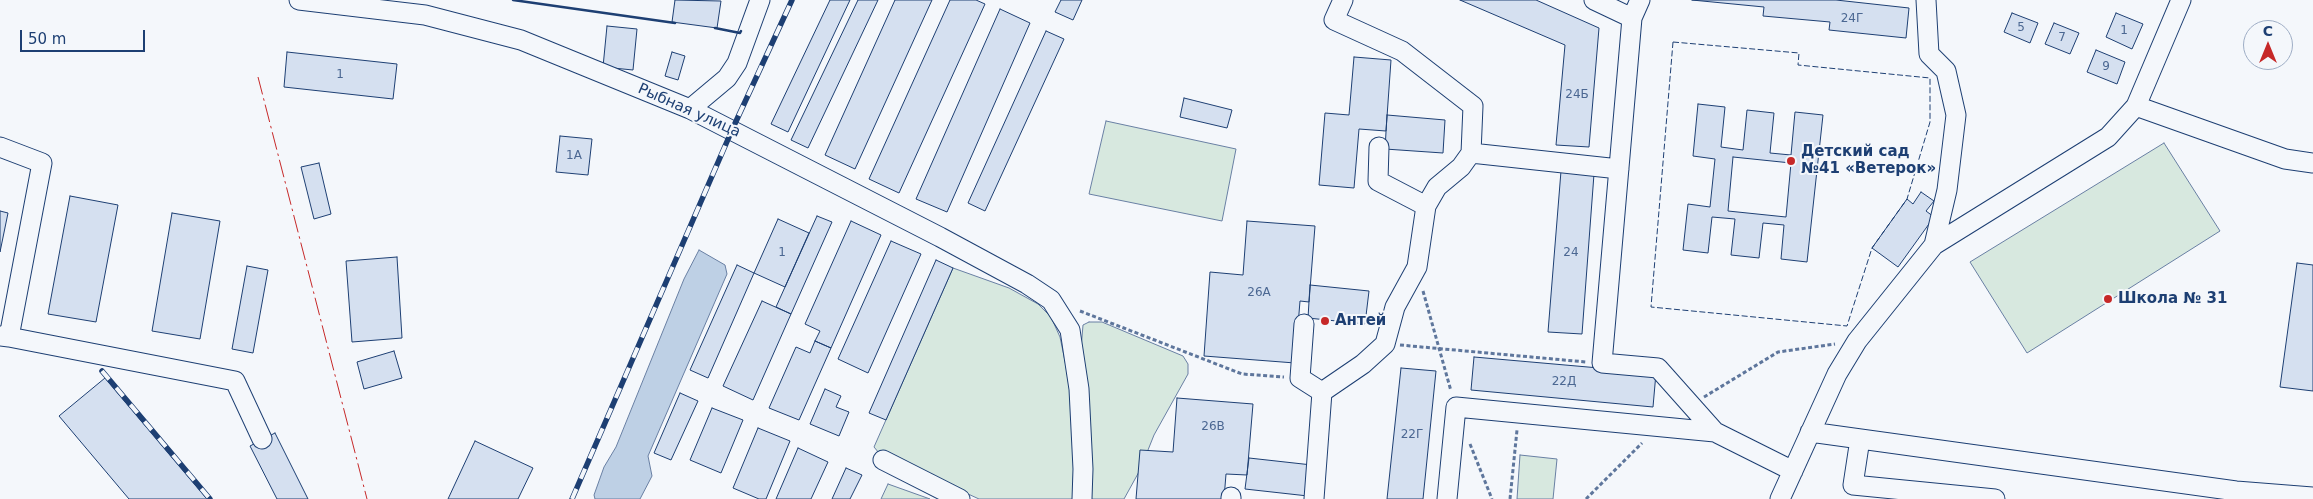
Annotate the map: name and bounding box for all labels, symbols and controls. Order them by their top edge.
house number: 24Г [1841,12,1863,26]
scale bar [22,20,148,52]
north arrow [2243,20,2293,70]
house number: 5 [2017,21,2025,35]
text: С [2263,23,2273,39]
house number: 1 [2120,24,2128,38]
text: 50 m [28,30,66,48]
house number: 7 [2058,31,2066,45]
house number: 9 [2102,60,2110,74]
house number: 1 [336,68,344,82]
street label: Рыбная улица [635,80,743,142]
house number: 24Б [1565,88,1589,102]
place label: Детский сад №41 «Ветерок» [1801,143,1936,178]
house number: 1А [566,149,582,163]
marker: Детский сад №41 «Ветерок» [1785,155,1797,167]
house number: 1 [778,246,786,260]
house number: 24 [1563,246,1579,260]
house number: 26А [1247,286,1271,300]
place label: Школа № 31 [2118,290,2227,308]
marker: Школа № 31 [2102,293,2114,305]
place label: Антей [1335,312,1386,330]
marker: Антей [1319,315,1331,327]
house number: 22Д [1552,375,1576,389]
house number: 26В [1201,420,1225,434]
house number: 22Г [1401,428,1423,442]

